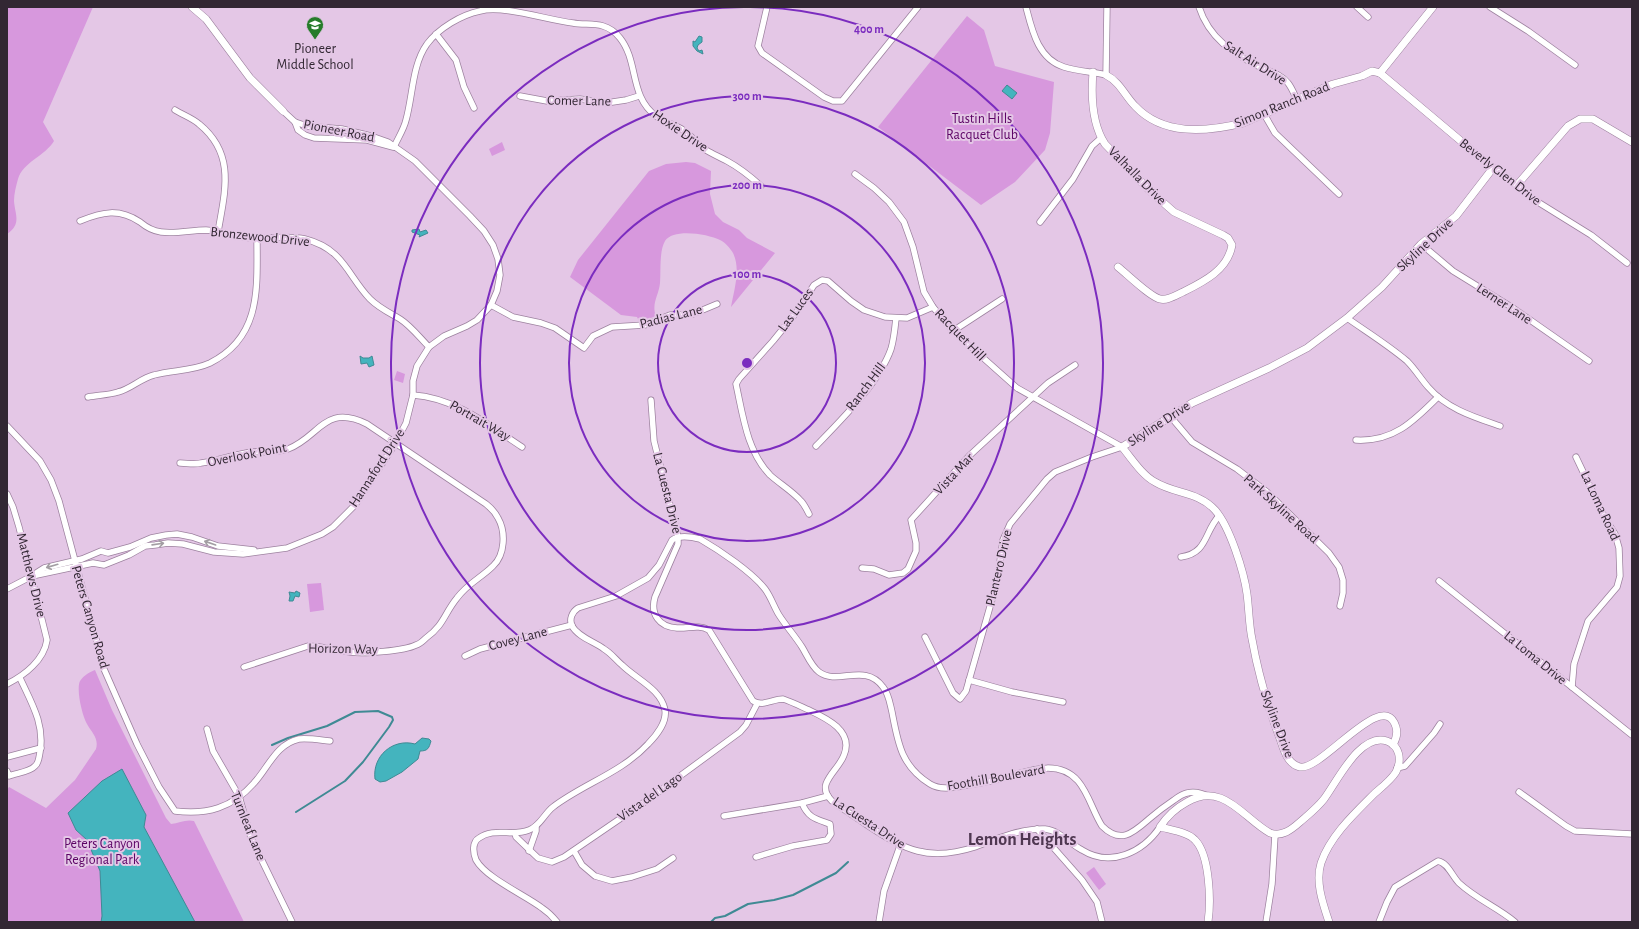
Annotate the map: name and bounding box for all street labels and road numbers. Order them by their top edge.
street label: Salt Air Drive [1221,38,1289,88]
street label: Simon Ranch Road [1232,80,1332,130]
street label: Comer Lane [547,93,611,109]
street label: Hoxie Drive [650,107,710,155]
street label: Pioneer Road [302,117,376,145]
street label: Beverly Glen Drive [1457,136,1543,208]
street label: Valhalla Drive [1105,144,1169,208]
street label: Skyline Drive [1394,216,1456,274]
street label: Bronzewood Drive [210,225,310,249]
street label: Lerner Lane [1474,281,1534,327]
street label: Las Luces [776,286,816,334]
street label: Padias Lane [638,302,704,332]
street label: Racquet Hill [932,306,988,364]
street label: Ranch Hill [844,360,888,414]
street label: Portrait Way [447,398,513,444]
street label: Skyline Drive [1125,399,1193,449]
street label: Hannaford Drive [347,426,407,510]
street label: Overlook Point [206,440,288,470]
street label: Vista Mar [931,450,977,498]
street label: La Cuesta Drive [650,451,684,535]
street label: La Loma Road [1578,469,1622,543]
street label: Park Skyline Road [1241,472,1321,546]
street label: Plantero Drive [983,529,1015,607]
street label: Matthews Drive [14,532,48,618]
street label: Peters Canyon Road [69,564,111,670]
street label: Covey Lane [487,624,549,654]
street label: La Loma Drive [1501,629,1569,687]
street label: Horizon Way [308,641,378,657]
street label: Skyline Drive [1258,688,1296,760]
street label: Foothill Boulevard [946,763,1046,793]
street label: Vista del Lago [615,770,685,824]
street label: Turnleaf Lane [228,789,268,863]
street label: La Cuesta Drive [830,795,908,851]

